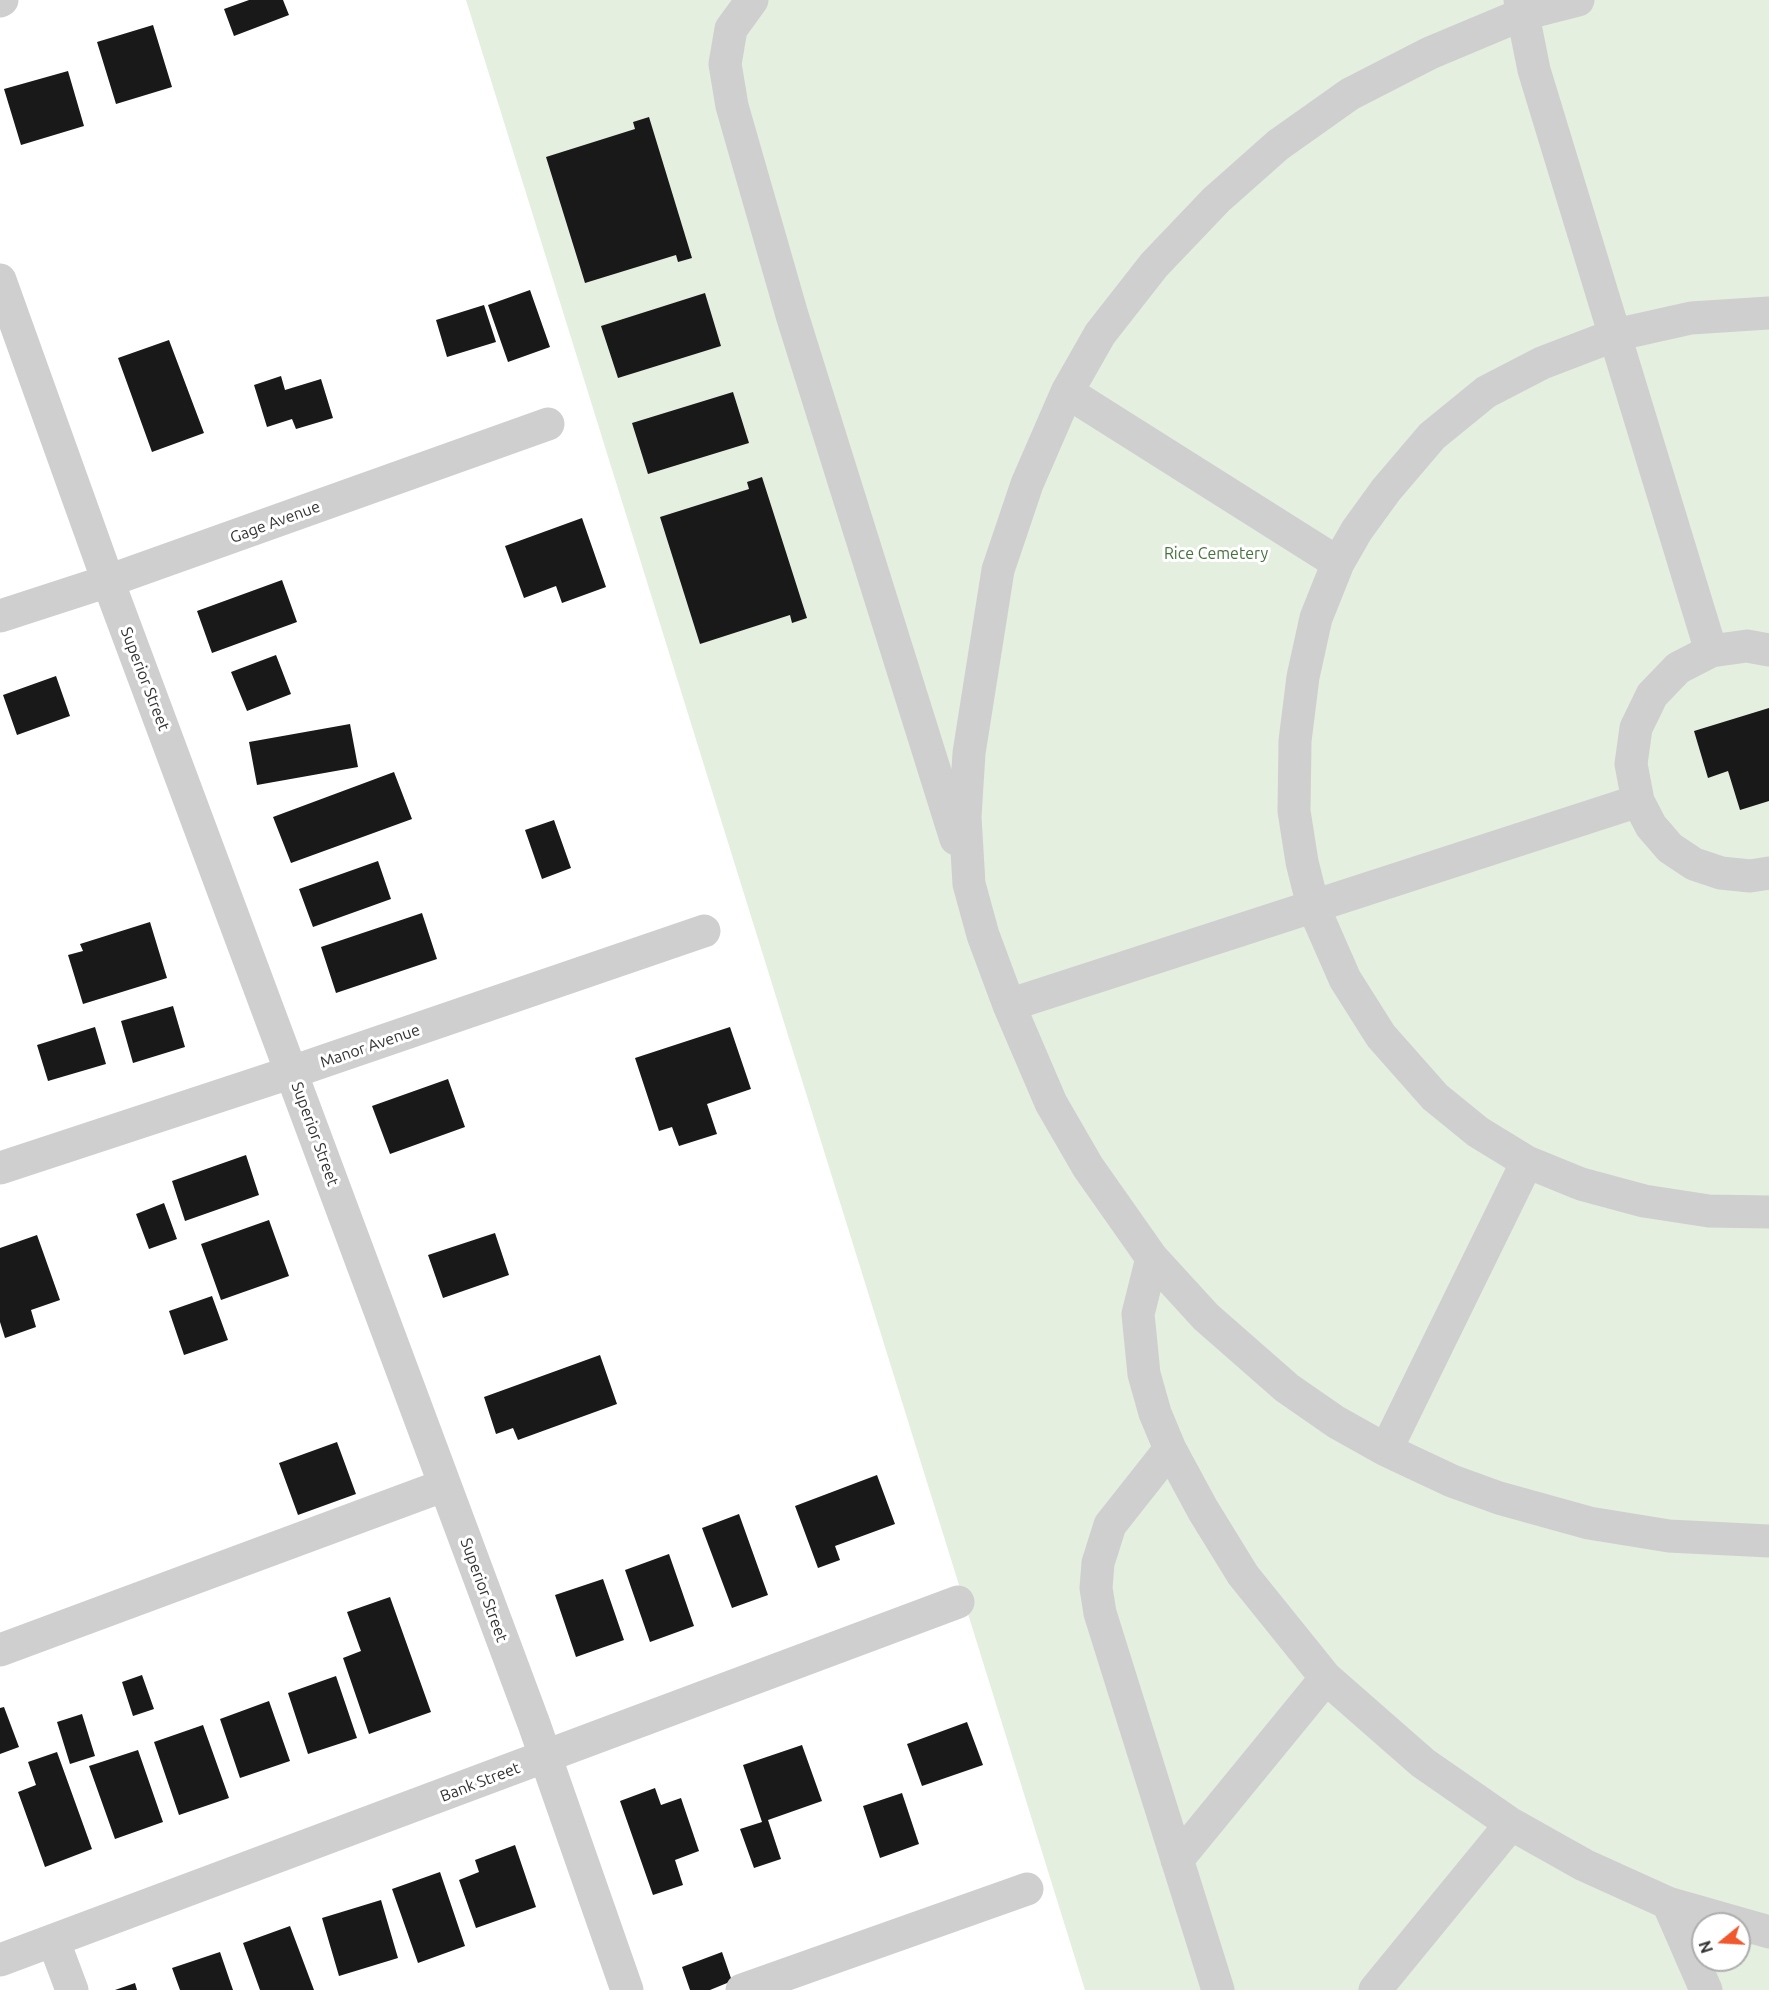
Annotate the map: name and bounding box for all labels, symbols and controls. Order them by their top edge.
street label: Gage Avenue [227,497,323,547]
park label: Rice Cemetery [1164,544,1268,564]
street label: Superior Street [116,624,174,734]
street label: Manor Avenue [318,1020,422,1072]
street label: Superior Street [287,1079,343,1189]
street label: Superior Street [456,1535,512,1645]
street label: Bank Street [437,1758,523,1806]
north arrow [1691,1912,1751,1972]
text: N [1695,1938,1716,1955]

